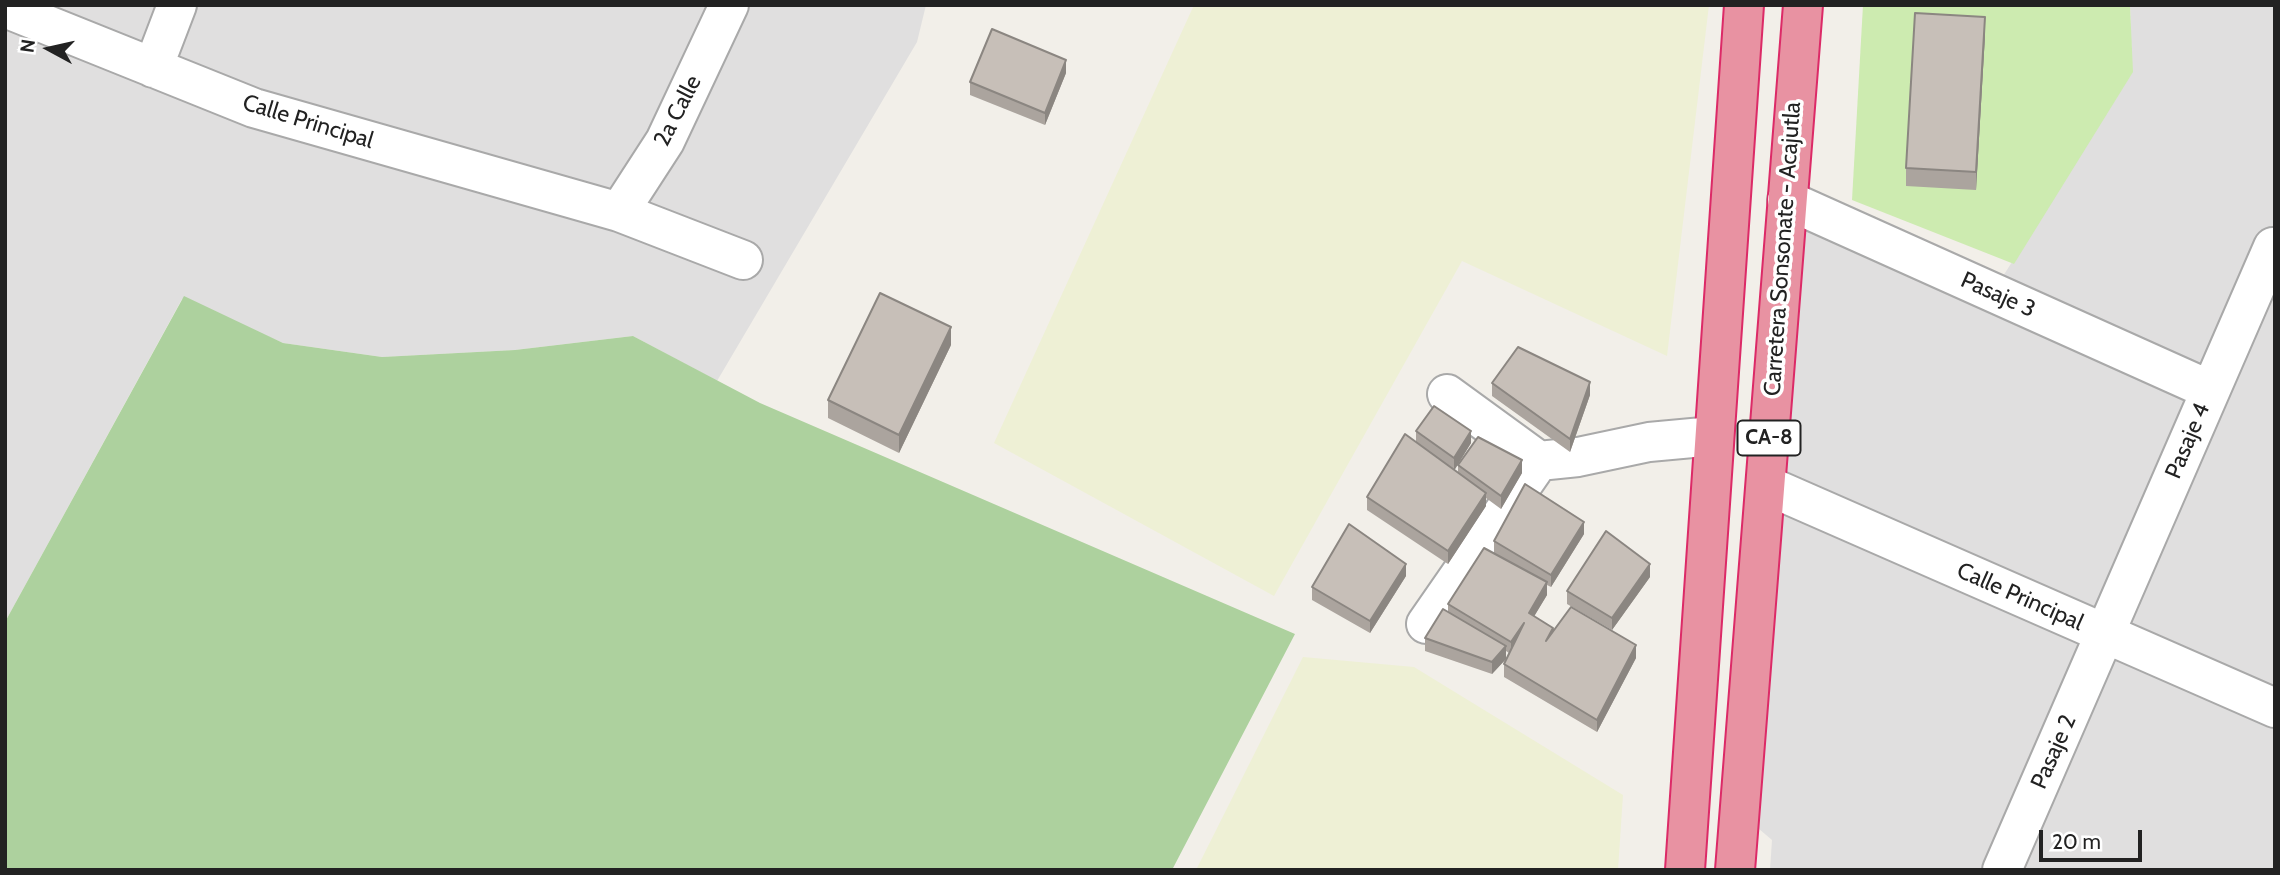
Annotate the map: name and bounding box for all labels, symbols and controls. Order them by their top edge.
north arrow [14,14,84,84]
text: N [15,38,40,54]
street label: 2a Calle [648,71,708,151]
street label: Calle Principal [239,89,377,155]
street label: Carretera Sonsonate - Acajutla [1759,101,1807,397]
street label: Pasaje 3 [1956,266,2040,324]
street label: Pasaje 4 [2160,399,2216,483]
road number: CA-8 [1738,420,1800,456]
street label: Calle Principal [1953,557,2087,637]
street label: Pasaje 2 [2025,711,2083,793]
scale bar [2042,816,2145,860]
text: 20 m [2052,829,2101,854]

